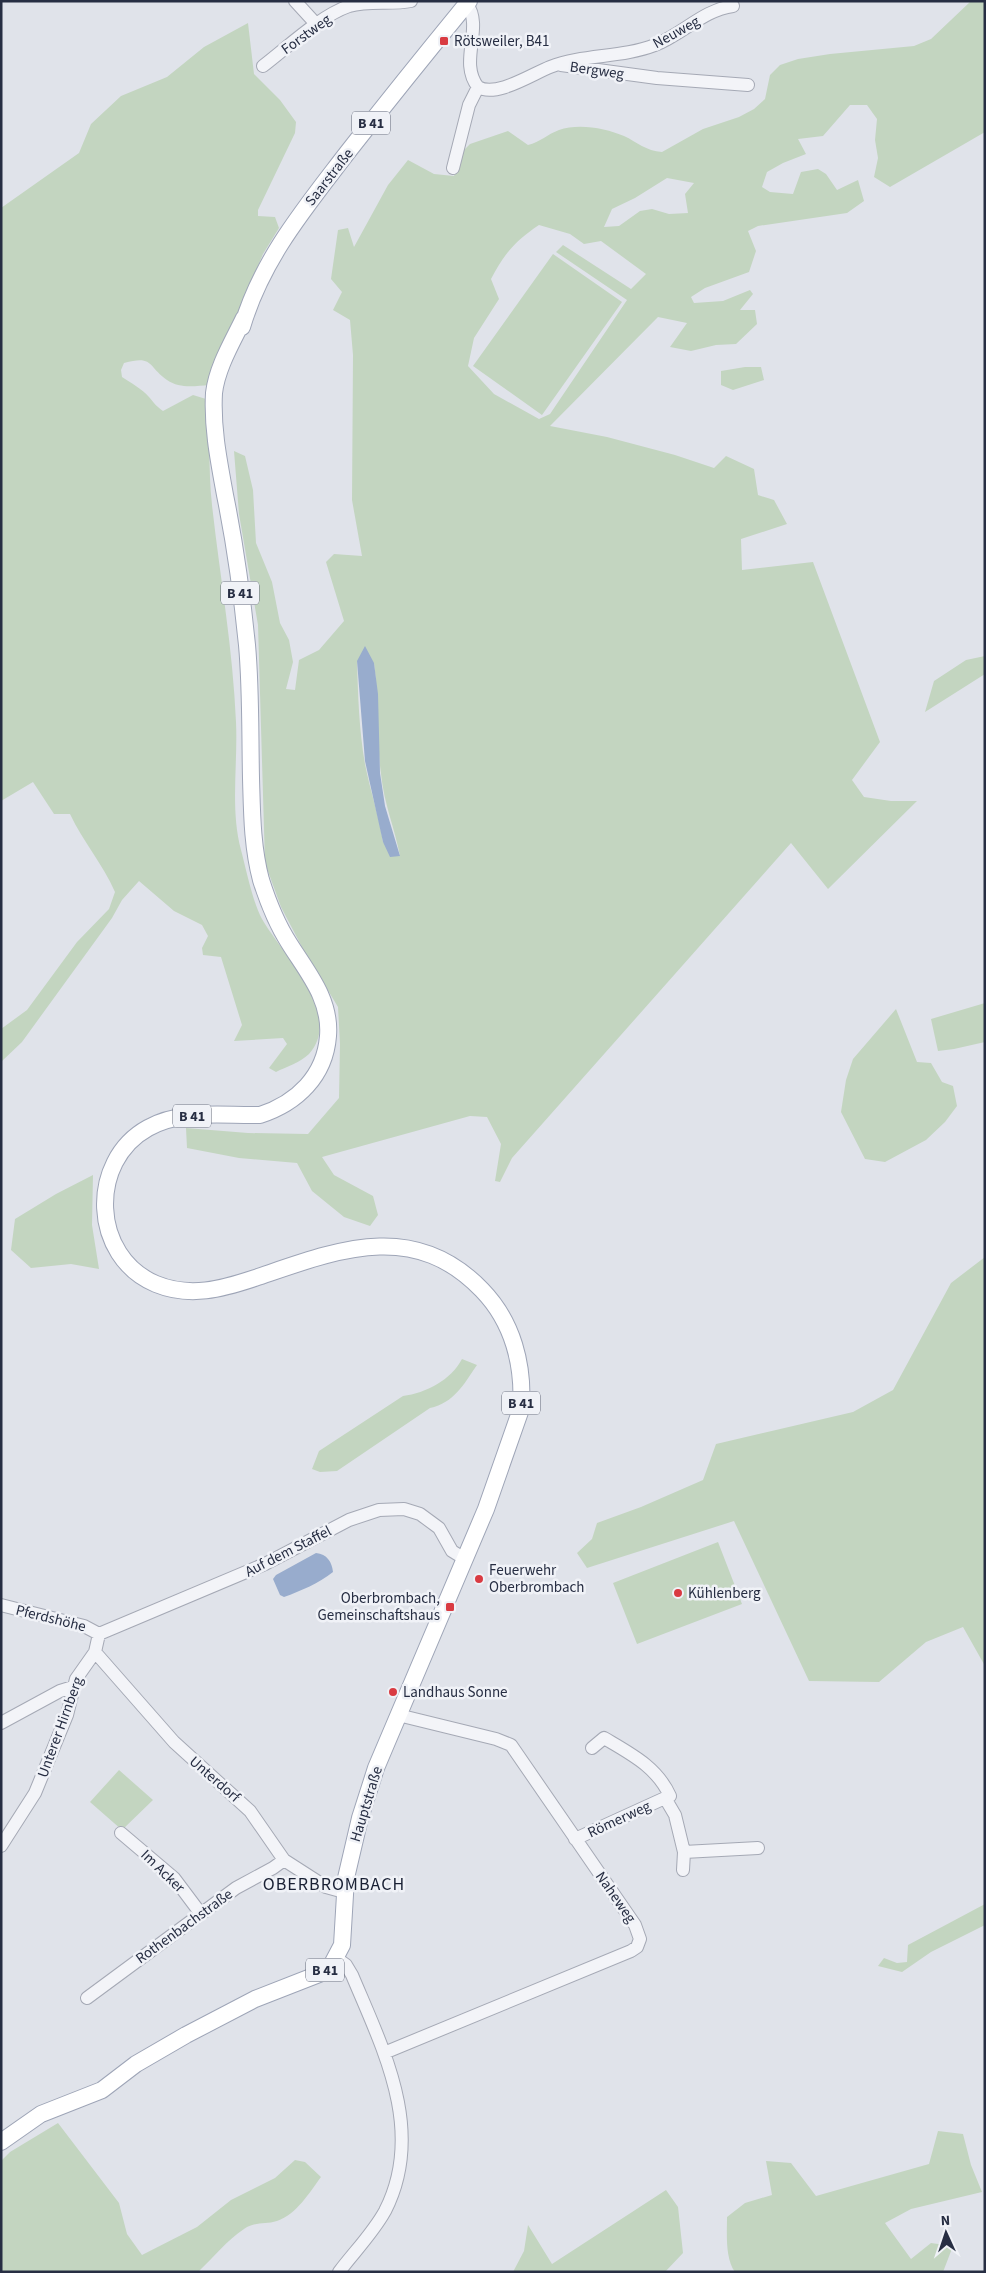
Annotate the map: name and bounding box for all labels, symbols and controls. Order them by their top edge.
street label: Forstweg [277,9,336,60]
street label: Neuweg [649,11,704,54]
place label: Rötsweiler, B41 [454,31,549,52]
marker: Rötsweiler, B41 [438,35,450,47]
street label: Bergweg [569,56,626,85]
road number: B 41 [352,112,390,134]
street label: Saarstraße [300,144,359,210]
road number: B 41 [221,582,259,604]
road number: B 41 [173,1104,211,1128]
road number: B 41 [502,1392,540,1415]
street label: Auf dem Staffel [241,1521,335,1582]
place label: Feuerwehr Oberbrombach [489,1560,584,1598]
marker: Feuerwehr Oberbrombach [473,1573,485,1585]
place label: Kühlenberg [688,1583,761,1604]
marker: Kühlenberg [672,1587,684,1599]
place label: Oberbrombach, Gemeinschaftshaus [317,1588,440,1626]
street label: Pferdshöhe [14,1600,88,1637]
marker: Oberbrombach, Gemeinschaftshaus [444,1601,456,1613]
street label: Unterer Hirnberg [32,1673,89,1781]
place label: Landhaus Sonne [403,1682,508,1703]
marker: Landhaus Sonne [387,1686,399,1698]
street label: Unterdorf [185,1751,245,1808]
street label: Hauptstraße [345,1764,388,1845]
street label: Römerweg [584,1795,655,1843]
street label: Im Acker [136,1845,190,1898]
street label: Naheweg [590,1867,641,1928]
district label: OBERBROMBACH [263,1872,405,1897]
street label: Rothenbachstraße [131,1884,237,1969]
road number: B 41 [306,1958,344,1982]
north arrow [921,2208,971,2258]
text: N [940,2211,951,2231]

